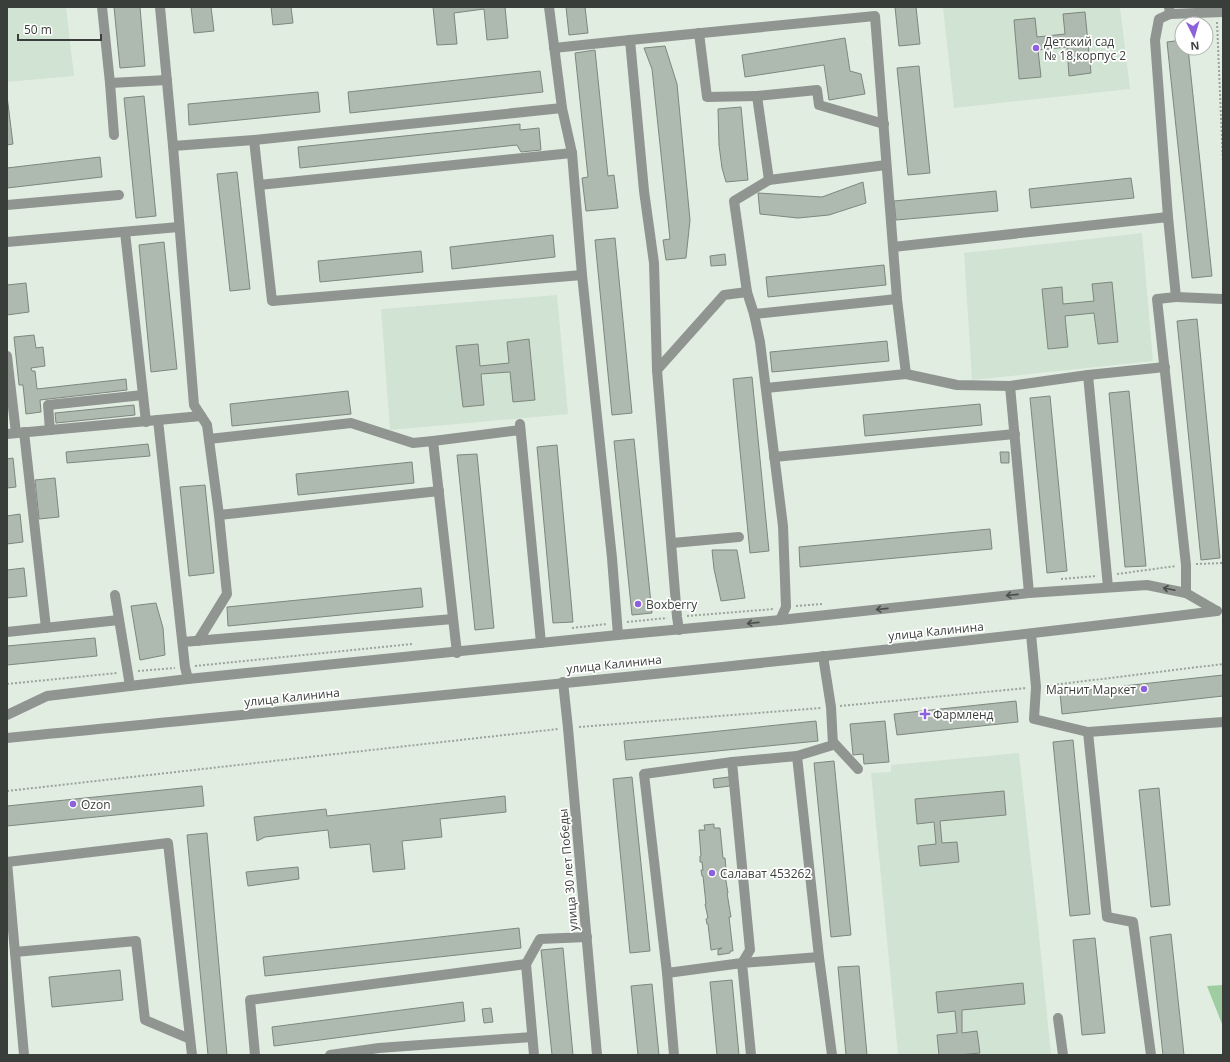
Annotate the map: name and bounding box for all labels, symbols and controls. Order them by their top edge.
scale bar [18,16,101,42]
north arrow [1174,16,1214,56]
text: 50 m [24,21,52,38]
place label: Детский сад № 18,корпус 2 [1044,33,1126,64]
text: N [1190,39,1200,54]
marker: Детский сад № 18,корпус 2 [1031,43,1041,53]
one-way arrow [1163,585,1176,593]
one-way arrow [1006,591,1019,599]
place label: Boxberry [646,596,698,613]
marker: Boxberry [633,599,643,609]
one-way arrow [876,605,889,613]
street label: улица Калинина [887,618,985,644]
one-way arrow [747,619,760,626]
street label: улица Калинина [565,651,663,677]
place label: Магнит Маркет [1046,681,1136,698]
street label: улица Калинина [243,684,341,710]
marker: Магнит Маркет [1139,684,1149,694]
place label: Фармленд [933,706,994,723]
marker: Фармленд [920,709,930,719]
place label: Ozon [81,796,111,813]
marker: Ozon [68,799,78,809]
street label: улица 30 лет Победы [554,808,582,932]
place label: Салават 453262 [720,865,811,882]
marker: Салават 453262 [707,868,717,878]

